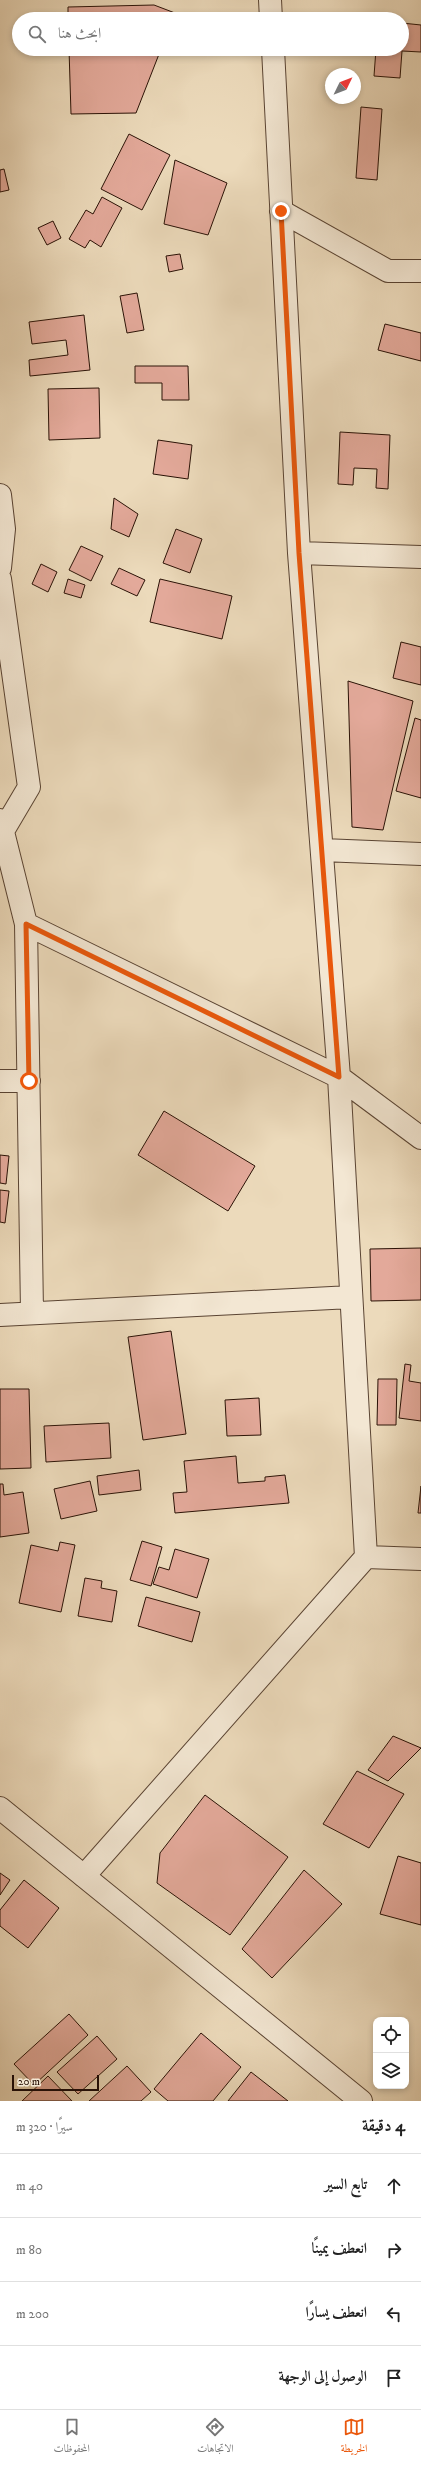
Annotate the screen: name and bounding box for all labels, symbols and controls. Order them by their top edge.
search box [12,12,409,56]
icon: search [26,23,48,45]
text: ابحث هنا [58,24,101,43]
north arrow [325,68,361,104]
route end [272,202,290,220]
route start [20,1072,38,1090]
map controls [373,2017,409,2089]
button: locate [373,2017,409,2053]
button: layers [373,2053,409,2089]
scale bar [12,2073,99,2092]
text: 20 m [18,2075,40,2089]
text: 4 دقيقة [362,2115,405,2137]
text: سيرًا · 320 m [16,2119,73,2135]
text: تابع السير [325,2175,367,2194]
icon: ahead [383,2175,405,2197]
text: 40 m [16,2178,43,2194]
text: انعطف يمينًا [312,2239,367,2258]
icon: right [383,2239,405,2261]
text: 80 m [16,2242,42,2258]
text: انعطف يسارًا [306,2303,367,2322]
icon: left [383,2303,405,2325]
text: 200 m [16,2306,49,2322]
text: الوصول إلى الوجهة [278,2367,367,2386]
icon: arrive [383,2367,405,2389]
tab: المحفوظات [54,2416,90,2459]
tab: الاتجاهات [197,2416,234,2459]
tab: الخريطة [341,2416,367,2459]

